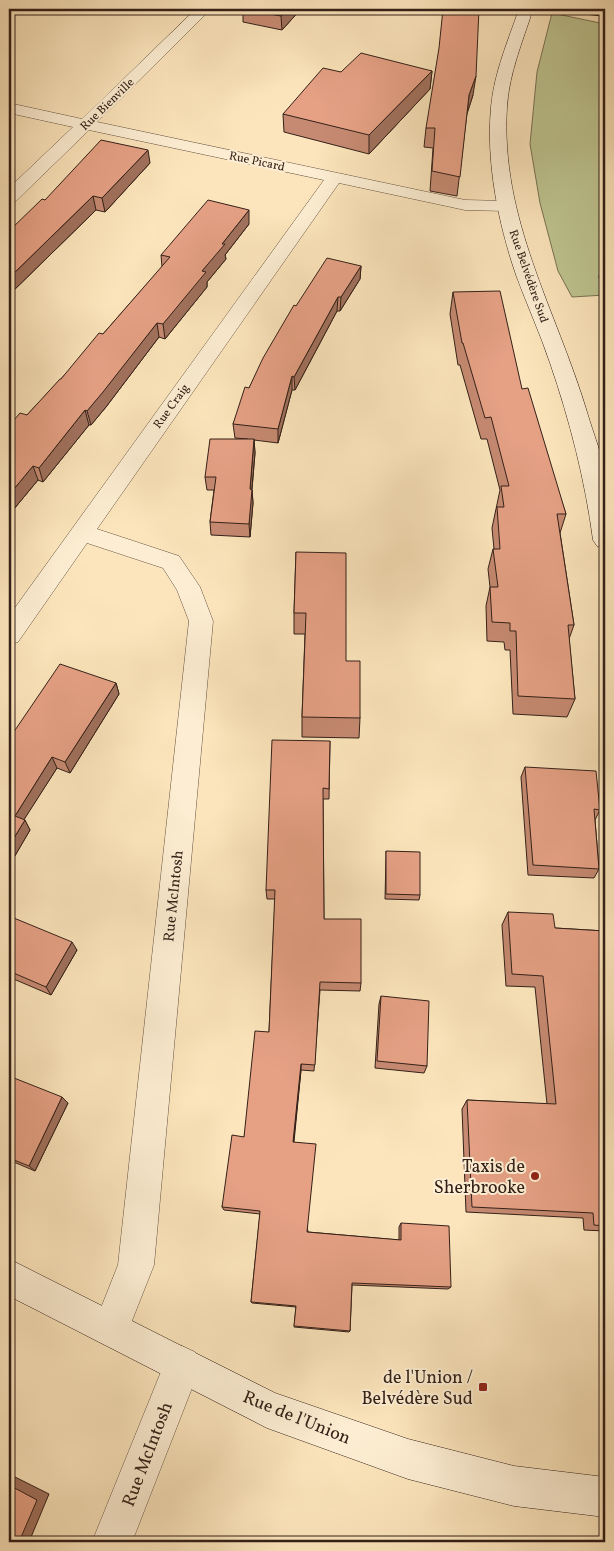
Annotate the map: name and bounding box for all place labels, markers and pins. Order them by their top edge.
place label: Taxis de Sherbrooke [434,1155,525,1201]
marker: Taxis de Sherbrooke [529,1170,541,1182]
place label: de l'Union / Belvédère Sud [361,1366,473,1412]
marker: de l'Union / Belvédère Sud [477,1381,489,1393]

